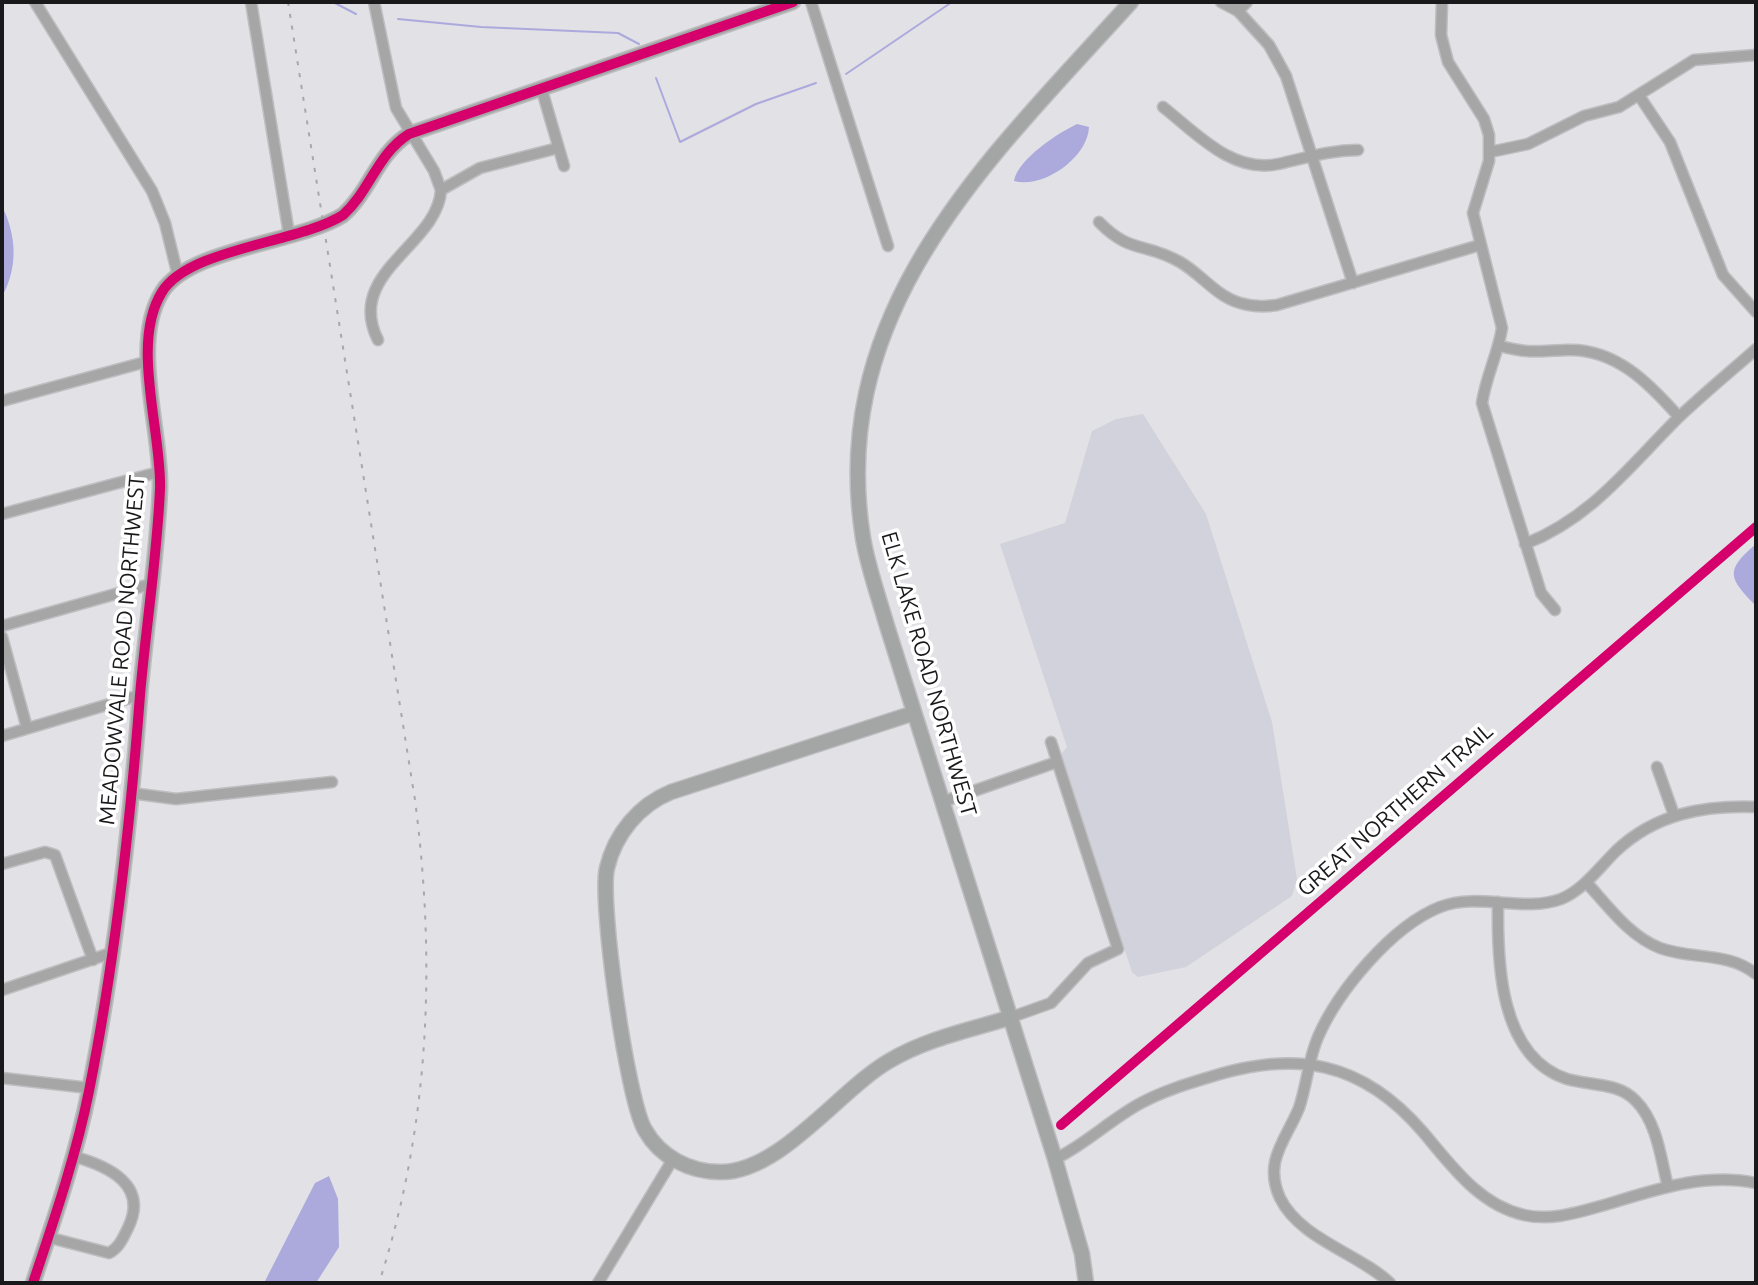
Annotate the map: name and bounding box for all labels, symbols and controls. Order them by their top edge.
street label: MEADOWVALE ROAD NORTHWEST [94,474,150,826]
street label: ELK LAKE ROAD NORTHWEST [876,529,982,819]
street label: GREAT NORTHERN TRAIL [1292,718,1498,902]

